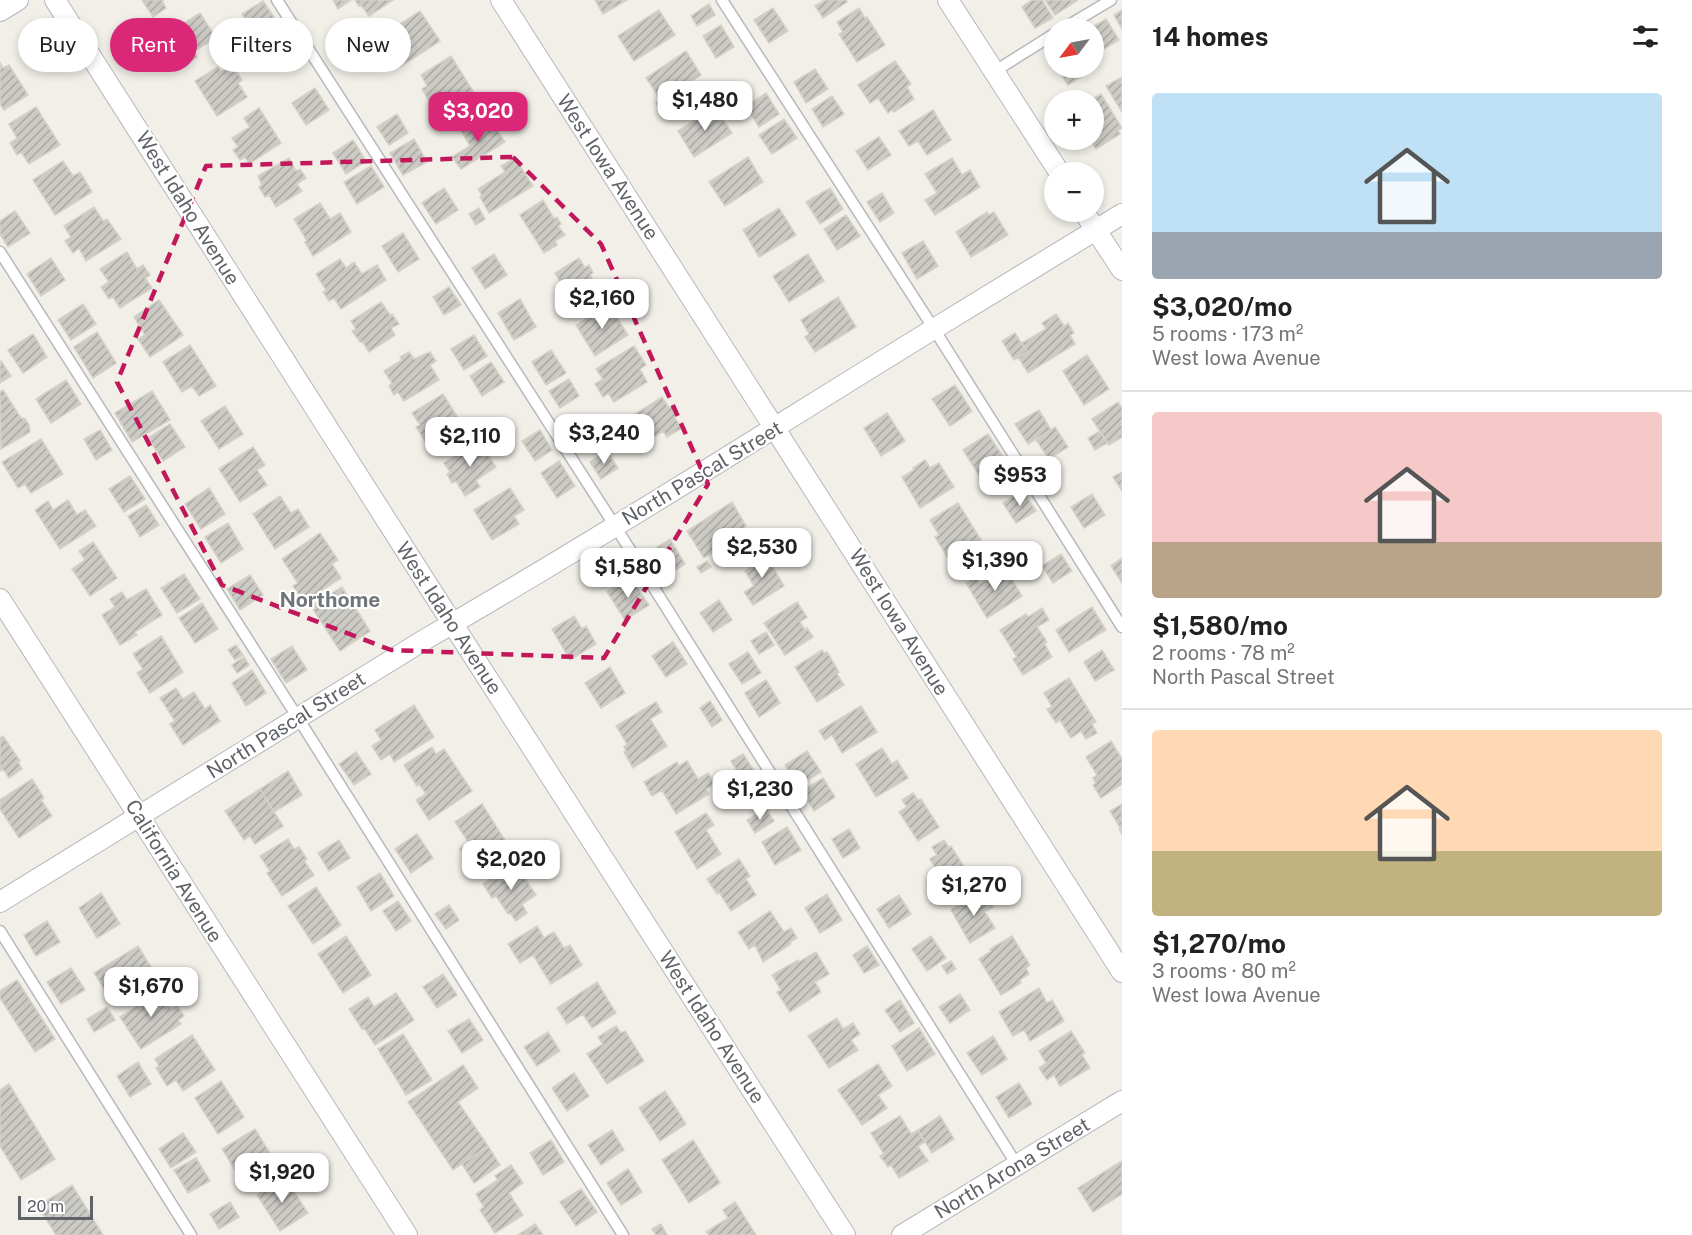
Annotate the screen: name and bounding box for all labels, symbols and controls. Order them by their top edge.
chip: Buy [18,18,98,72]
chip: Rent [110,18,197,72]
chip: Filters [209,18,313,72]
chip: New [325,18,411,72]
north arrow [1044,18,1104,78]
map controls [1044,18,1104,222]
icon: filters [1629,20,1662,53]
text: 14 homes [1152,21,1268,52]
pin: $1,480 [656,81,754,132]
text: $1,480 [671,88,739,112]
street label: West Iowa Avenue [552,90,664,244]
button: + [1044,90,1104,150]
pin: $3,020 [429,92,527,143]
text: $3,020 [443,99,513,123]
street label: West Idaho Avenue [131,127,245,289]
icon: home [1353,132,1461,240]
button: − [1044,162,1104,222]
pin: $2,160 [553,279,651,330]
text: $2,160 [569,286,635,310]
text: $3,020/mo [1152,291,1292,322]
text: 5 rooms · 173 m² [1152,322,1303,346]
text: West Iowa Avenue [1152,346,1321,370]
pin: $3,240 [555,414,653,465]
street label: North Pascal Street [618,416,786,530]
pin: $2,110 [421,417,519,468]
text: $3,240 [568,421,640,445]
text: $2,110 [439,424,501,448]
icon: home [1353,451,1461,559]
pin: $953 [984,456,1056,507]
text: $953 [993,463,1047,487]
pin: $2,530 [713,528,811,579]
text: $2,530 [726,535,798,559]
street label: West Idaho Avenue [391,537,507,699]
pin: $1,390 [946,541,1044,592]
street label: West Iowa Avenue [844,544,954,700]
pin: $1,580 [579,548,677,599]
text: $1,390 [962,548,1028,572]
text: $1,580 [594,555,662,579]
district label: Northome [280,587,380,612]
text: $1,580/mo [1152,610,1288,641]
text: 2 rooms · 78 m² [1152,641,1295,665]
text: North Pascal Street [1152,665,1335,689]
street label: North Pascal Street [202,666,370,784]
icon: home [1353,769,1461,877]
pin: $1,230 [711,770,809,821]
text: $1,230 [727,777,793,801]
street label: California Avenue [120,795,228,947]
pin: $2,020 [462,840,560,891]
text: $2,020 [476,847,546,871]
pin: $1,270 [925,866,1023,917]
text: $1,270 [941,873,1007,897]
text: $1,270/mo [1152,928,1286,959]
street label: West Idaho Avenue [654,946,770,1108]
text: 3 rooms · 80 m² [1152,959,1296,983]
pin: $1,670 [102,967,200,1018]
text: $1,670 [118,974,184,998]
text: West Iowa Avenue [1152,983,1321,1007]
street label: North Arona Street [930,1112,1094,1224]
pin: $1,920 [233,1153,331,1204]
text: $1,920 [249,1160,315,1184]
scale bar [18,1193,93,1220]
text: 20 m [27,1197,64,1216]

